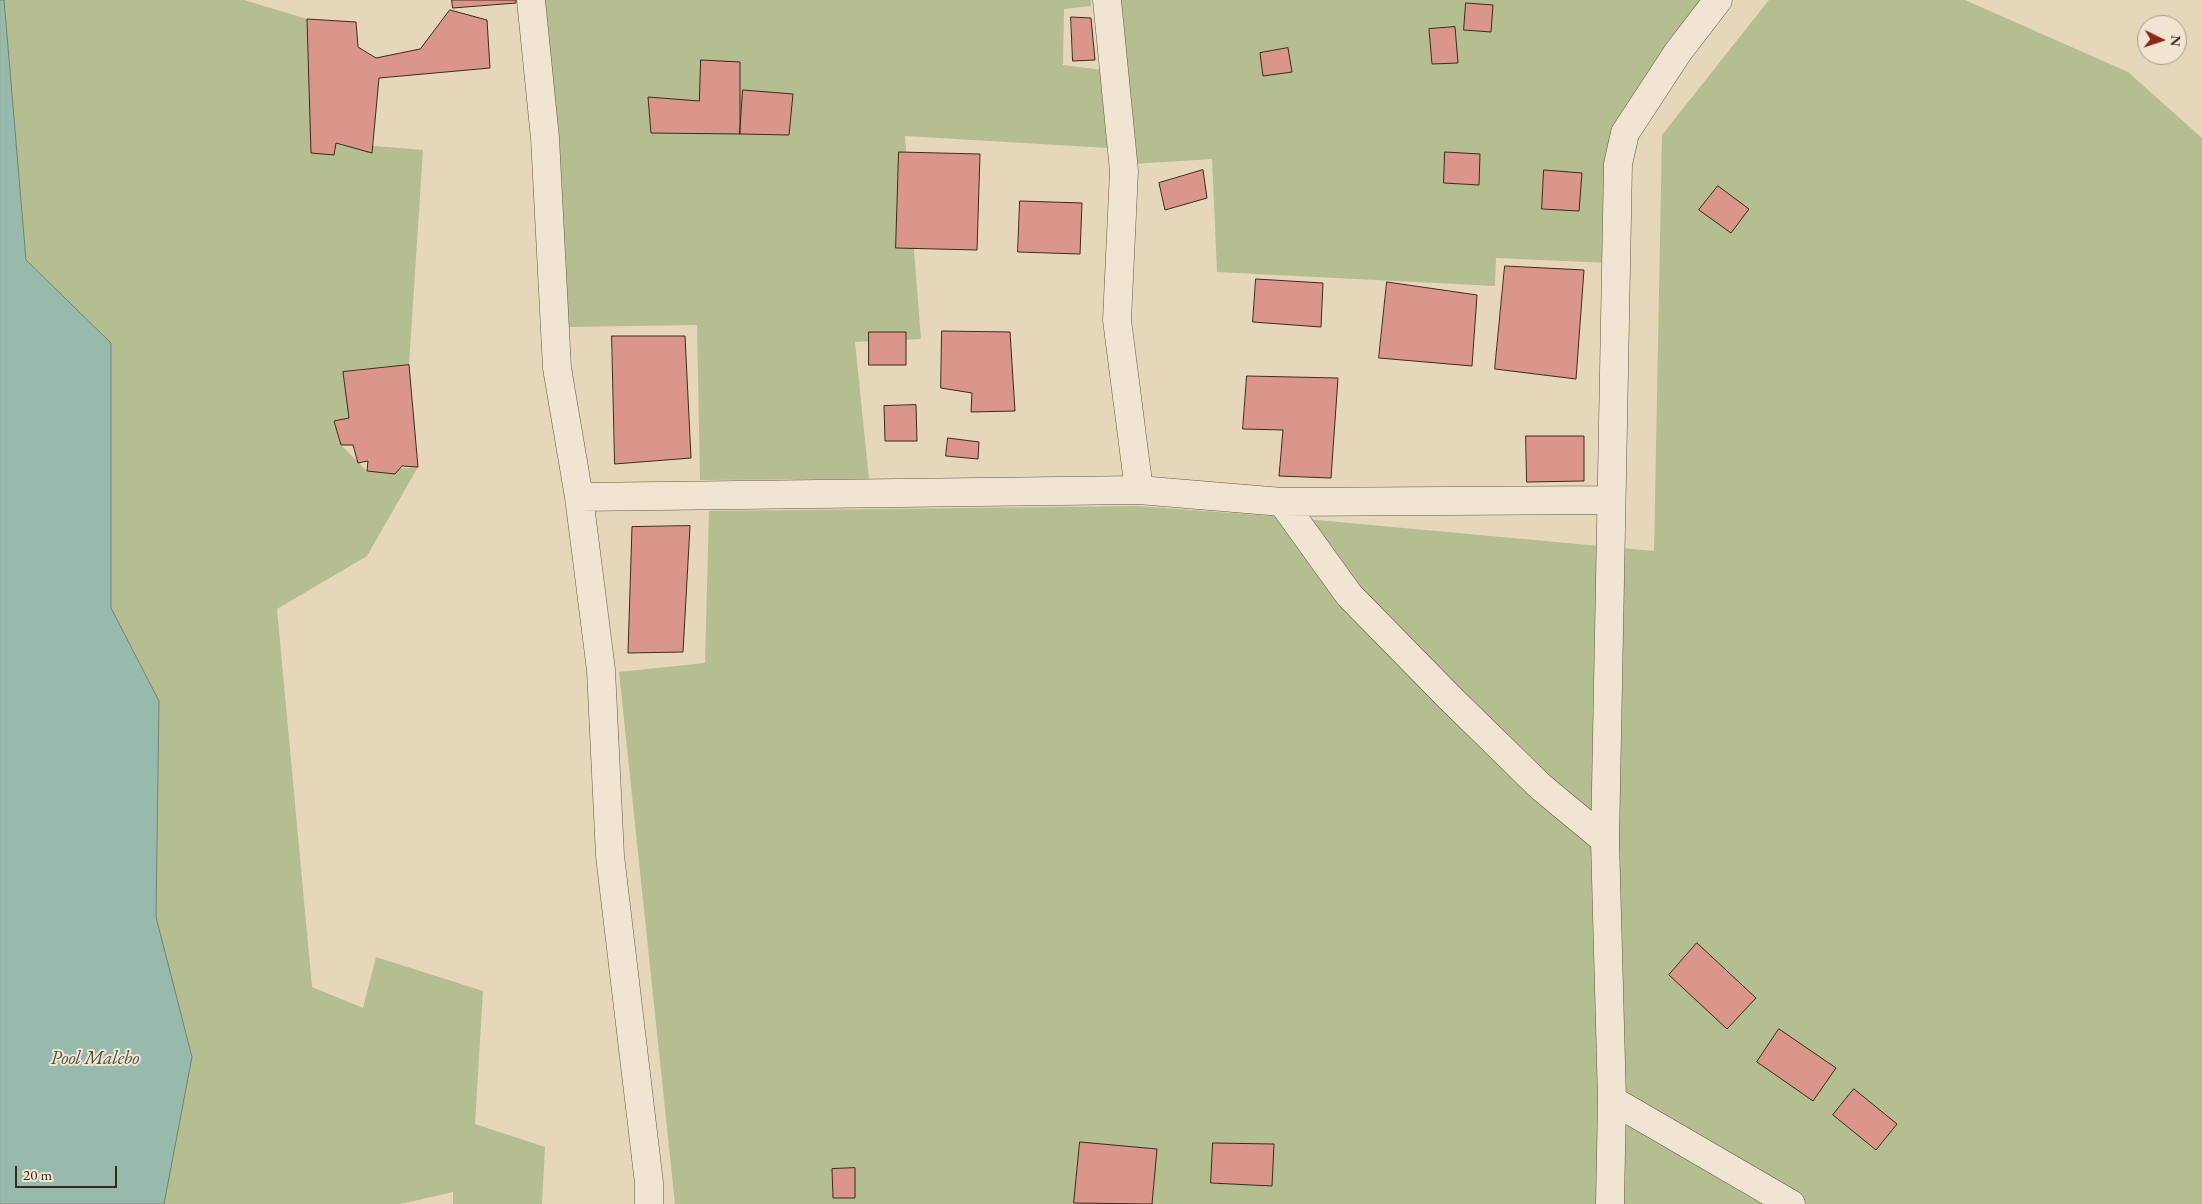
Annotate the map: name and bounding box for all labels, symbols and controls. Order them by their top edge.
north arrow [2137,15,2187,65]
text: N [2167,35,2185,47]
water label: Pool Malebo [50,1048,140,1070]
scale bar [18,1156,120,1188]
text: 20 m [23,1165,52,1184]

